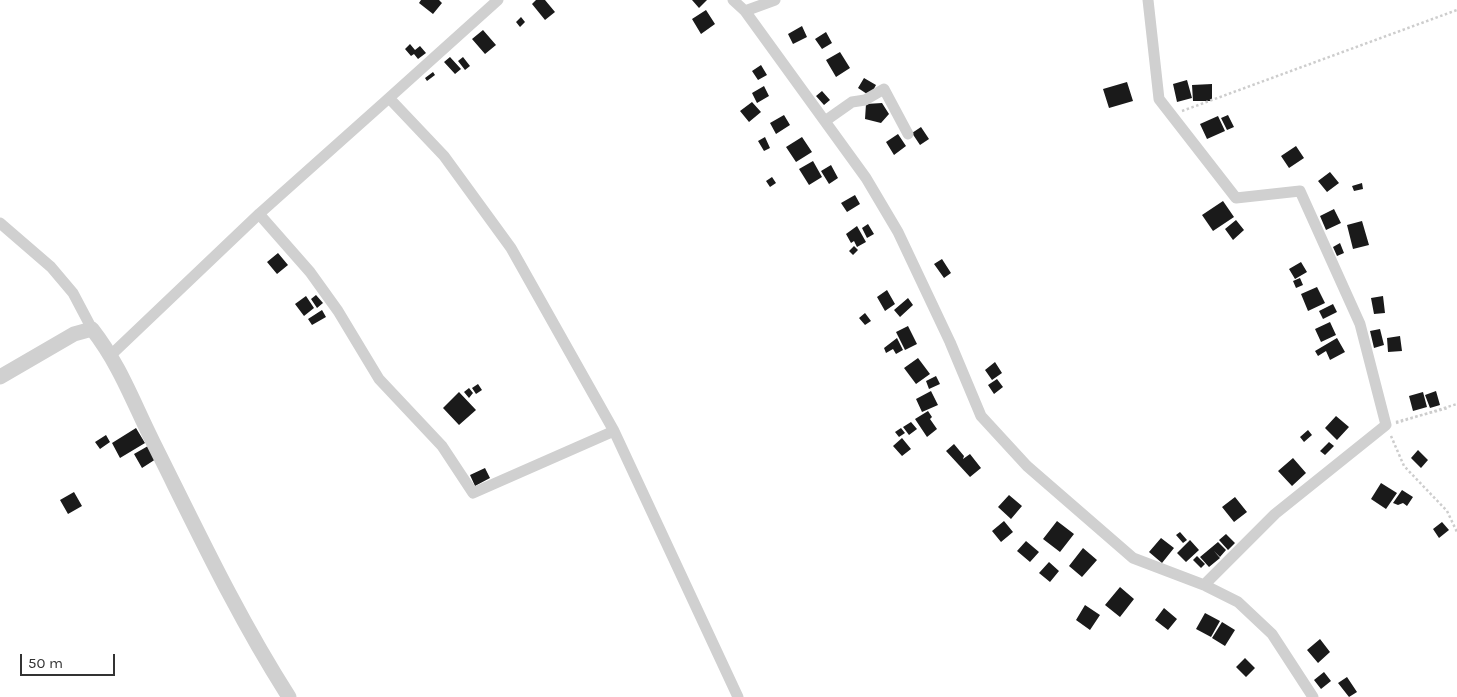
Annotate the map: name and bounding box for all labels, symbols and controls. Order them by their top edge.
scale bar [22,644,118,676]
text: 50 m [28,654,63,672]

